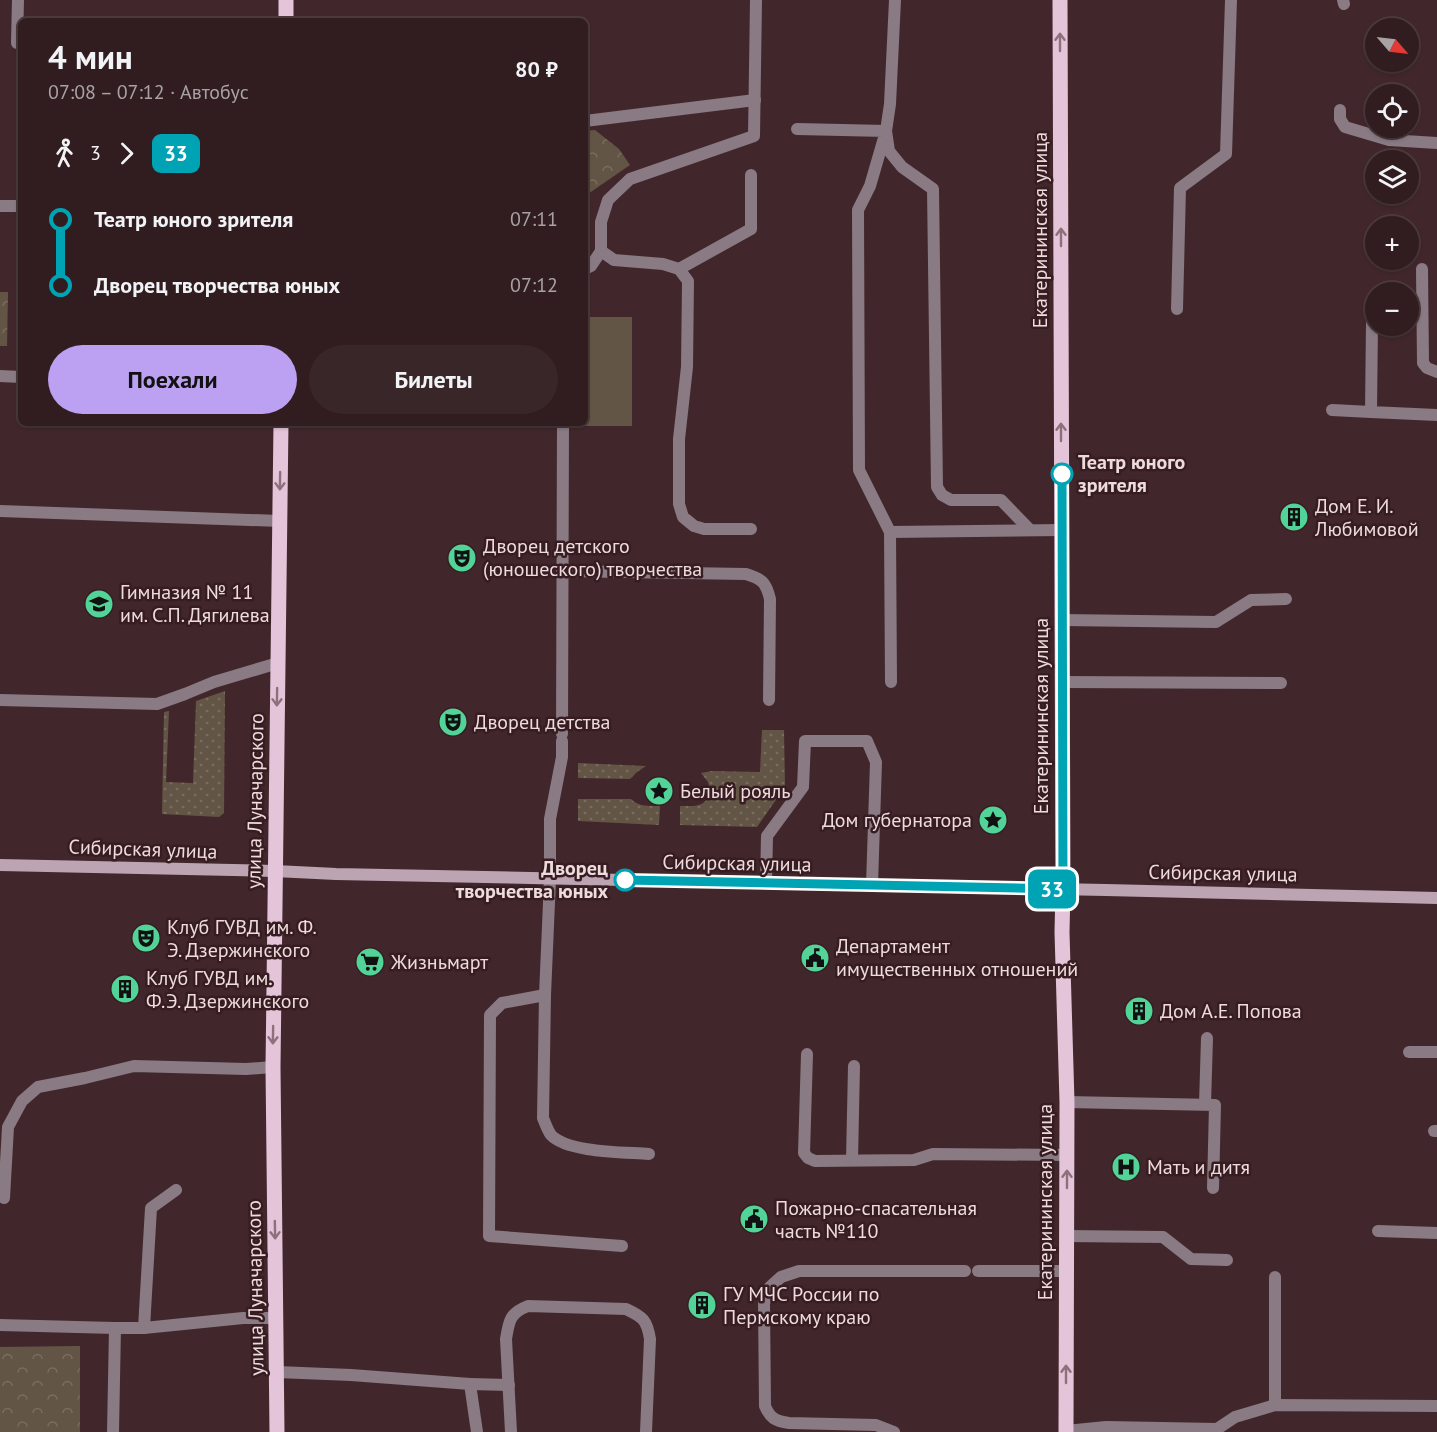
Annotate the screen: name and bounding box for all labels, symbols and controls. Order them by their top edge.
north arrow [1365,18,1419,72]
map controls [1365,18,1419,336]
one-way arrow [1054,32,1066,52]
text: 4 мин [48,35,133,78]
text: 80 ₽ [515,55,558,83]
text: 07:08 – 07:12 · Автобус [48,79,249,105]
button: locate [1365,84,1419,138]
street label: Екатерининская улица [1027,132,1053,328]
icon: walk [48,137,81,170]
icon: forward [110,137,143,170]
text: 3 [90,140,101,166]
text: 33 [164,140,188,167]
button: layers [1365,150,1419,204]
text: Театр юного зрителя [94,205,293,233]
text: 07:11 [510,206,558,232]
button: + [1365,216,1419,270]
one-way arrow [1055,227,1067,247]
text: Дворец творчества юных [94,271,340,299]
text: 07:12 [510,272,558,298]
button: − [1365,282,1419,336]
button: Поехали [48,345,297,414]
button: Билеты [309,345,558,414]
one-way arrow [1055,422,1067,442]
place label: Театр юного зрителя [1078,449,1186,498]
marker: Театр юного зрителя [1051,463,1073,485]
one-way arrow [274,471,286,491]
place label: Дом Е. И. Любимовой [1314,493,1419,542]
building icon: Дом Е. И. Любимовой [1278,501,1310,533]
place label: Дворец детского (юношеского) творчества [483,533,702,582]
theatre icon: Дворец детского (юношеского) творчества [446,542,478,574]
place label: Гимназия № 11 им. С.П. Дягилева [120,579,270,628]
school or university icon: Гимназия № 11 им. С.П. Дягилева [83,588,115,620]
street label: Екатерининская улица [1028,618,1054,814]
one-way arrow [271,687,283,707]
theatre icon: Дворец детства [437,706,469,738]
place label: Дворец детства [474,709,611,735]
street label: улица Луначарского [240,713,270,889]
place icon: Белый рояль [643,775,675,807]
place label: Белый рояль [680,778,791,804]
place icon: Дом губернатора [977,804,1009,836]
place label: Дом губернатора [822,807,972,833]
street label: Сибирская улица [68,833,218,865]
street label: Сибирская улица [662,849,812,877]
place label: Дворец творчества юных [456,855,608,904]
street label: Сибирская улица [1148,859,1298,887]
marker: Дворец творчества юных [614,869,636,891]
line badge: 33 [1025,870,1079,908]
text: 33 [1040,876,1064,903]
place label: Клуб ГУВД им. Ф. Э. Дзержинского [167,914,317,963]
theatre icon: Клуб ГУВД им. Ф. Э. Дзержинского [130,922,162,954]
place label: Департамент имущественных отношений [836,933,1078,982]
public building icon: Департамент имущественных отношений [799,942,831,974]
supermarket icon: Жизньмарт [354,946,386,978]
place label: Жизньмарт [390,949,488,975]
place label: Клуб ГУВД им. Ф.Э. Дзержинского [146,965,309,1014]
building icon: Клуб ГУВД им. Ф.Э. Дзержинского [109,973,141,1005]
building icon: Дом А.Е. Попова [1123,995,1155,1027]
place label: Дом А.Е. Попова [1160,998,1302,1024]
one-way arrow [267,1024,279,1044]
street label: Екатерининская улица [1032,1104,1058,1300]
hospital icon: Мать и дитя [1110,1151,1142,1183]
place label: Мать и дитя [1147,1154,1250,1180]
one-way arrow [1061,1169,1073,1189]
place label: Пожарно-спасательная часть №110 [775,1195,977,1244]
street label: улица Луначарского [240,1200,270,1376]
public building icon: Пожарно-спасательная часть №110 [738,1203,770,1235]
one-way arrow [269,1219,281,1239]
place label: ГУ МЧС России по Пермскому краю [723,1281,879,1330]
building icon: ГУ МЧС России по Пермскому краю [686,1289,718,1321]
one-way arrow [1060,1364,1072,1384]

